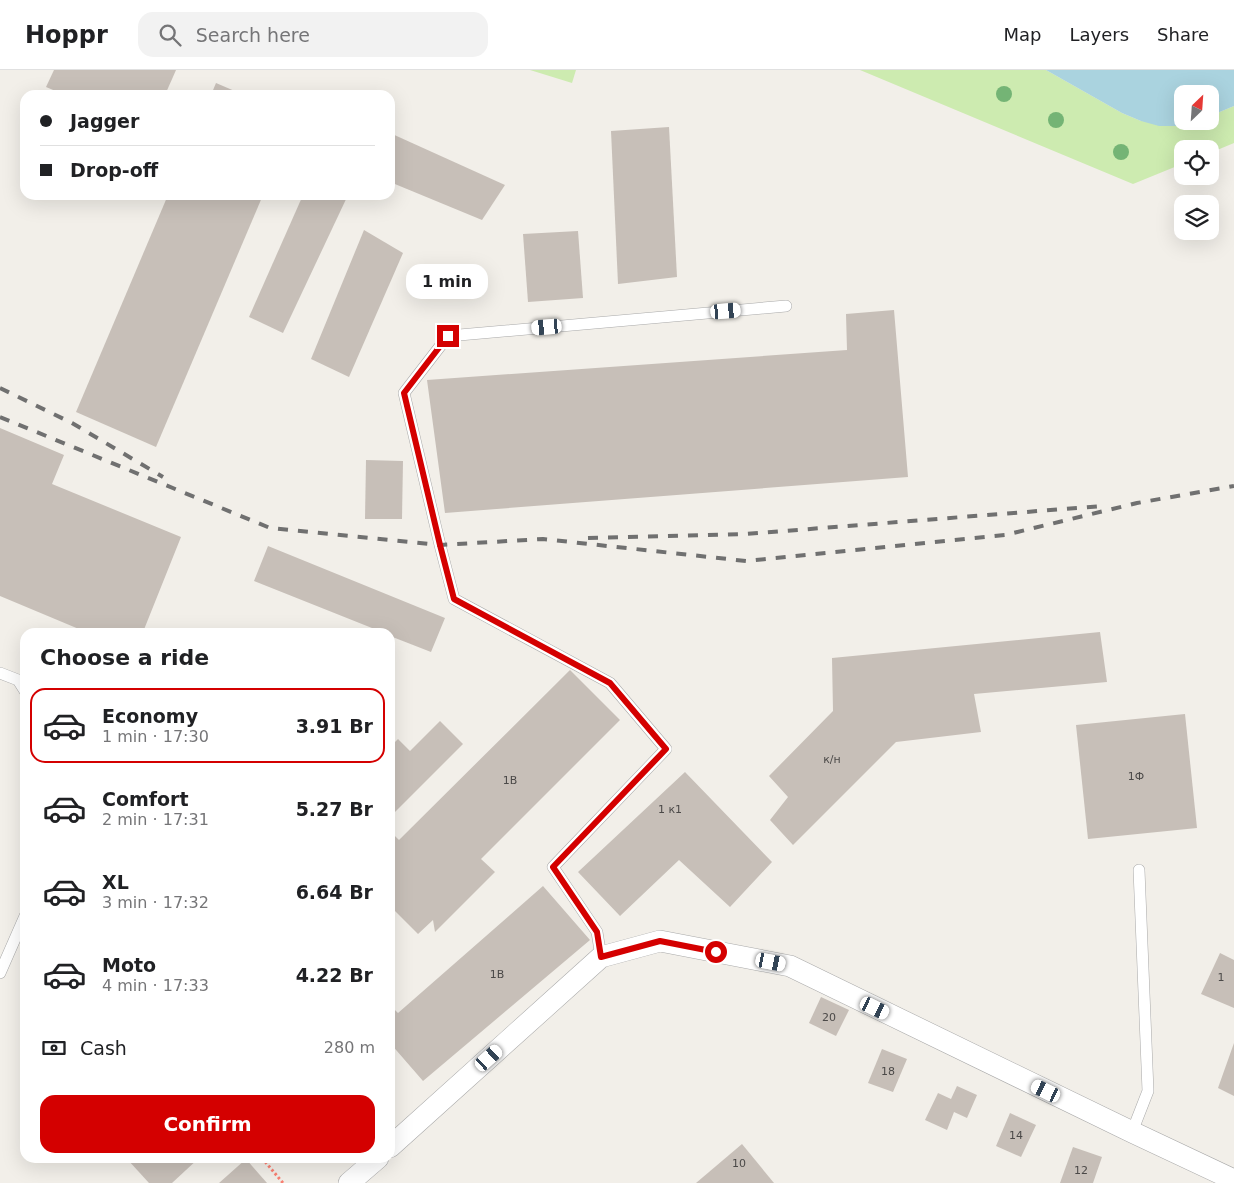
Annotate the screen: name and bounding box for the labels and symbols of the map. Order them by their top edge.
north arrow [1174,85,1219,130]
callout: 1 min [407,264,489,298]
car [710,302,741,320]
car [531,318,562,336]
route end [437,325,459,347]
house number: к/н [823,753,841,766]
house number: 1Ф [1128,770,1144,783]
house number: 1В [503,774,517,787]
house number: 1 к1 [658,803,682,816]
route start [705,941,727,963]
car [754,952,787,972]
house number: 1В [490,968,504,981]
house number: 1 [1218,971,1225,984]
car [858,995,891,1021]
house number: 20 [822,1011,836,1024]
car [472,1042,505,1074]
house number: 18 [881,1065,895,1078]
car [1029,1078,1062,1104]
house number: 14 [1009,1129,1023,1142]
house number: 10 [732,1157,746,1170]
house number: 12 [1074,1164,1088,1177]

